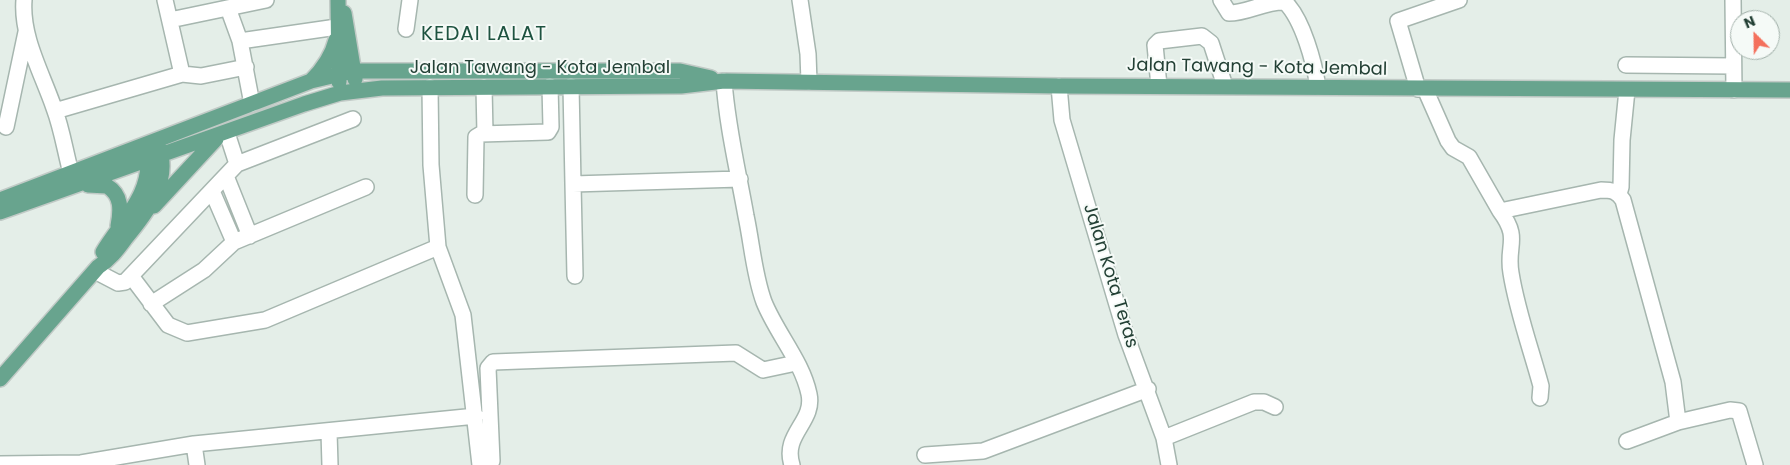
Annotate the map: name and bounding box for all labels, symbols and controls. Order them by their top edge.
north arrow [1730,10,1780,60]
text: N [1741,11,1758,33]
district label: KEDAI LALAT [420,23,548,47]
street label: Jalan Tawang - Kota Jembal [1127,55,1387,81]
street label: Jalan Tawang - Kota Jembal [410,57,670,79]
street label: Jalan Kota Teras [1078,201,1142,351]

